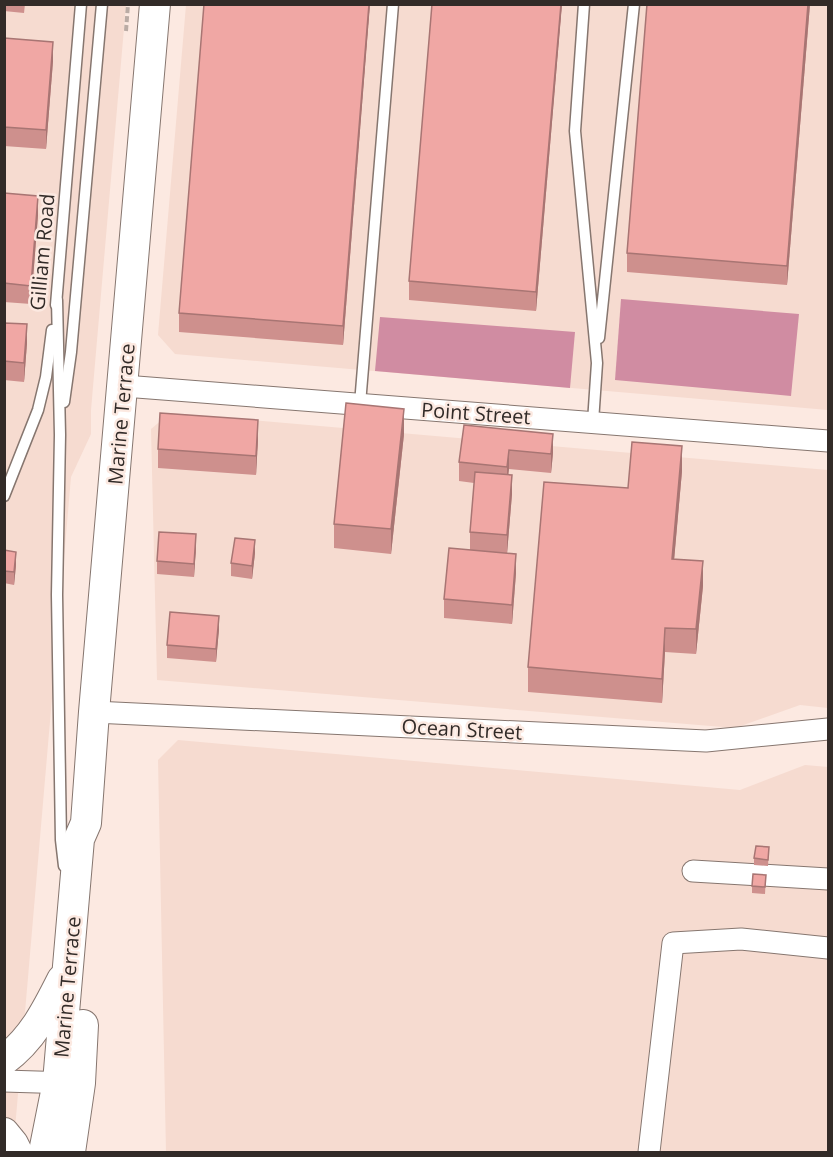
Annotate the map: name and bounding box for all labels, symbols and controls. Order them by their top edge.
street label: Gilliam Road [23,192,61,312]
street label: Marine Terrace [101,342,141,486]
street label: Point Street [420,396,532,430]
street label: Ocean Street [401,712,523,746]
street label: Marine Terrace [47,915,87,1059]

